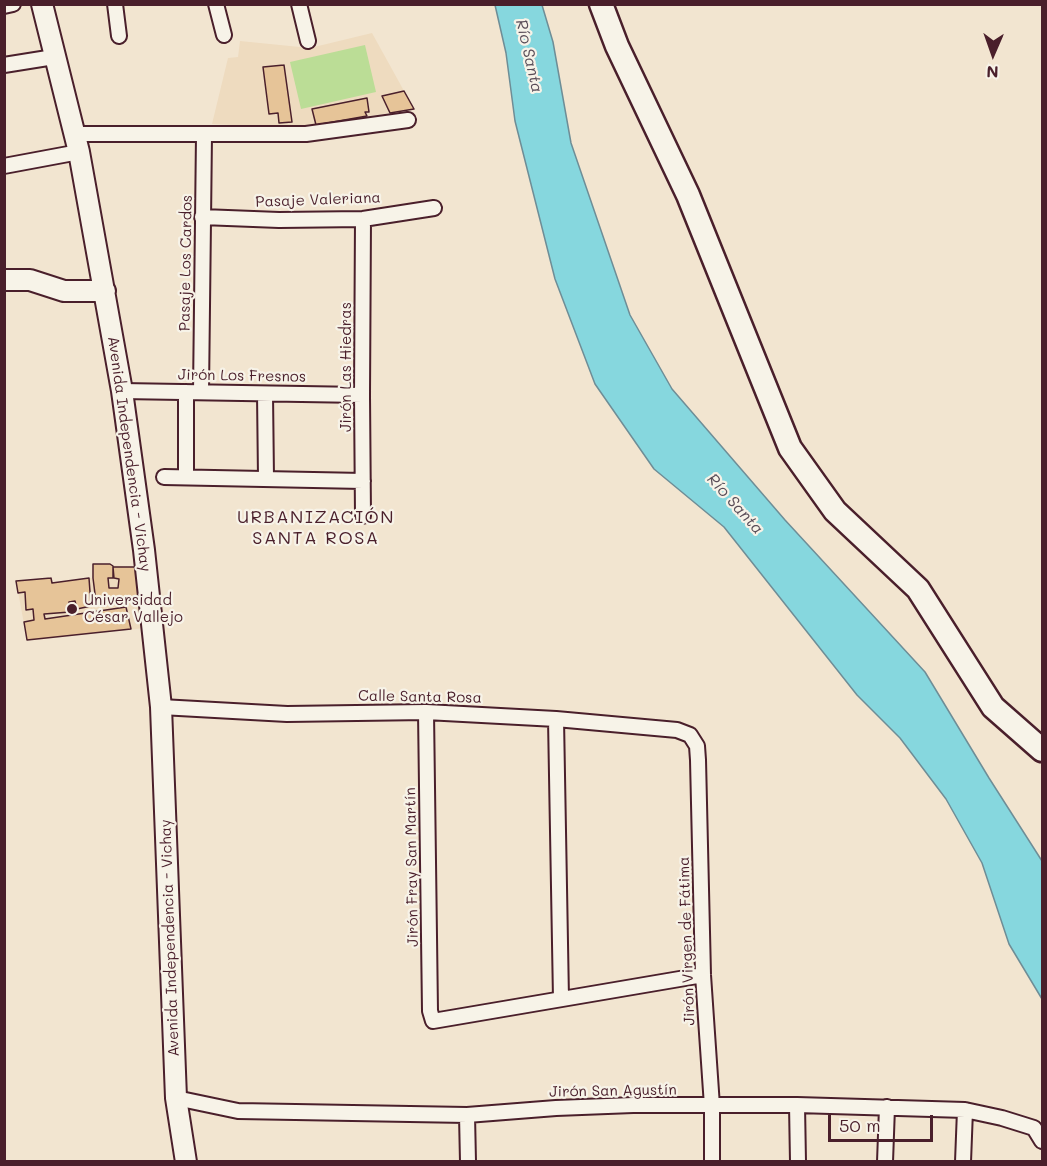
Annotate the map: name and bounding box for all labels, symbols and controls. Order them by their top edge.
water label: Río Santa [511,17,547,95]
north arrow [963,24,1023,84]
text: N [986,62,999,83]
street label: Pasaje Valeriana [255,189,381,211]
street label: Pasaje Los Cardos [176,195,196,331]
street label: Jirón Las Hiedras [337,302,355,432]
street label: Avenida Independencia - Vichay [104,335,154,573]
street label: Jirón Los Fresnos [178,366,306,386]
water label: Río Santa [703,470,767,538]
district label: URBANIZACIÓN SANTA ROSA [237,506,395,548]
place label: Universidad César Vallejo [84,591,183,626]
marker: Universidad César Vallejo [65,602,79,616]
street label: Calle Santa Rosa [358,687,482,707]
street label: Jirón Fray San Martín [402,787,422,947]
street label: Avenida Independencia - Vichay [157,819,183,1057]
street label: Jirón Virgen de Fátima [675,856,699,1026]
street label: Jirón San Agustín [549,1081,677,1101]
scale bar [831,1103,936,1141]
text: 50 m [839,1113,881,1137]

